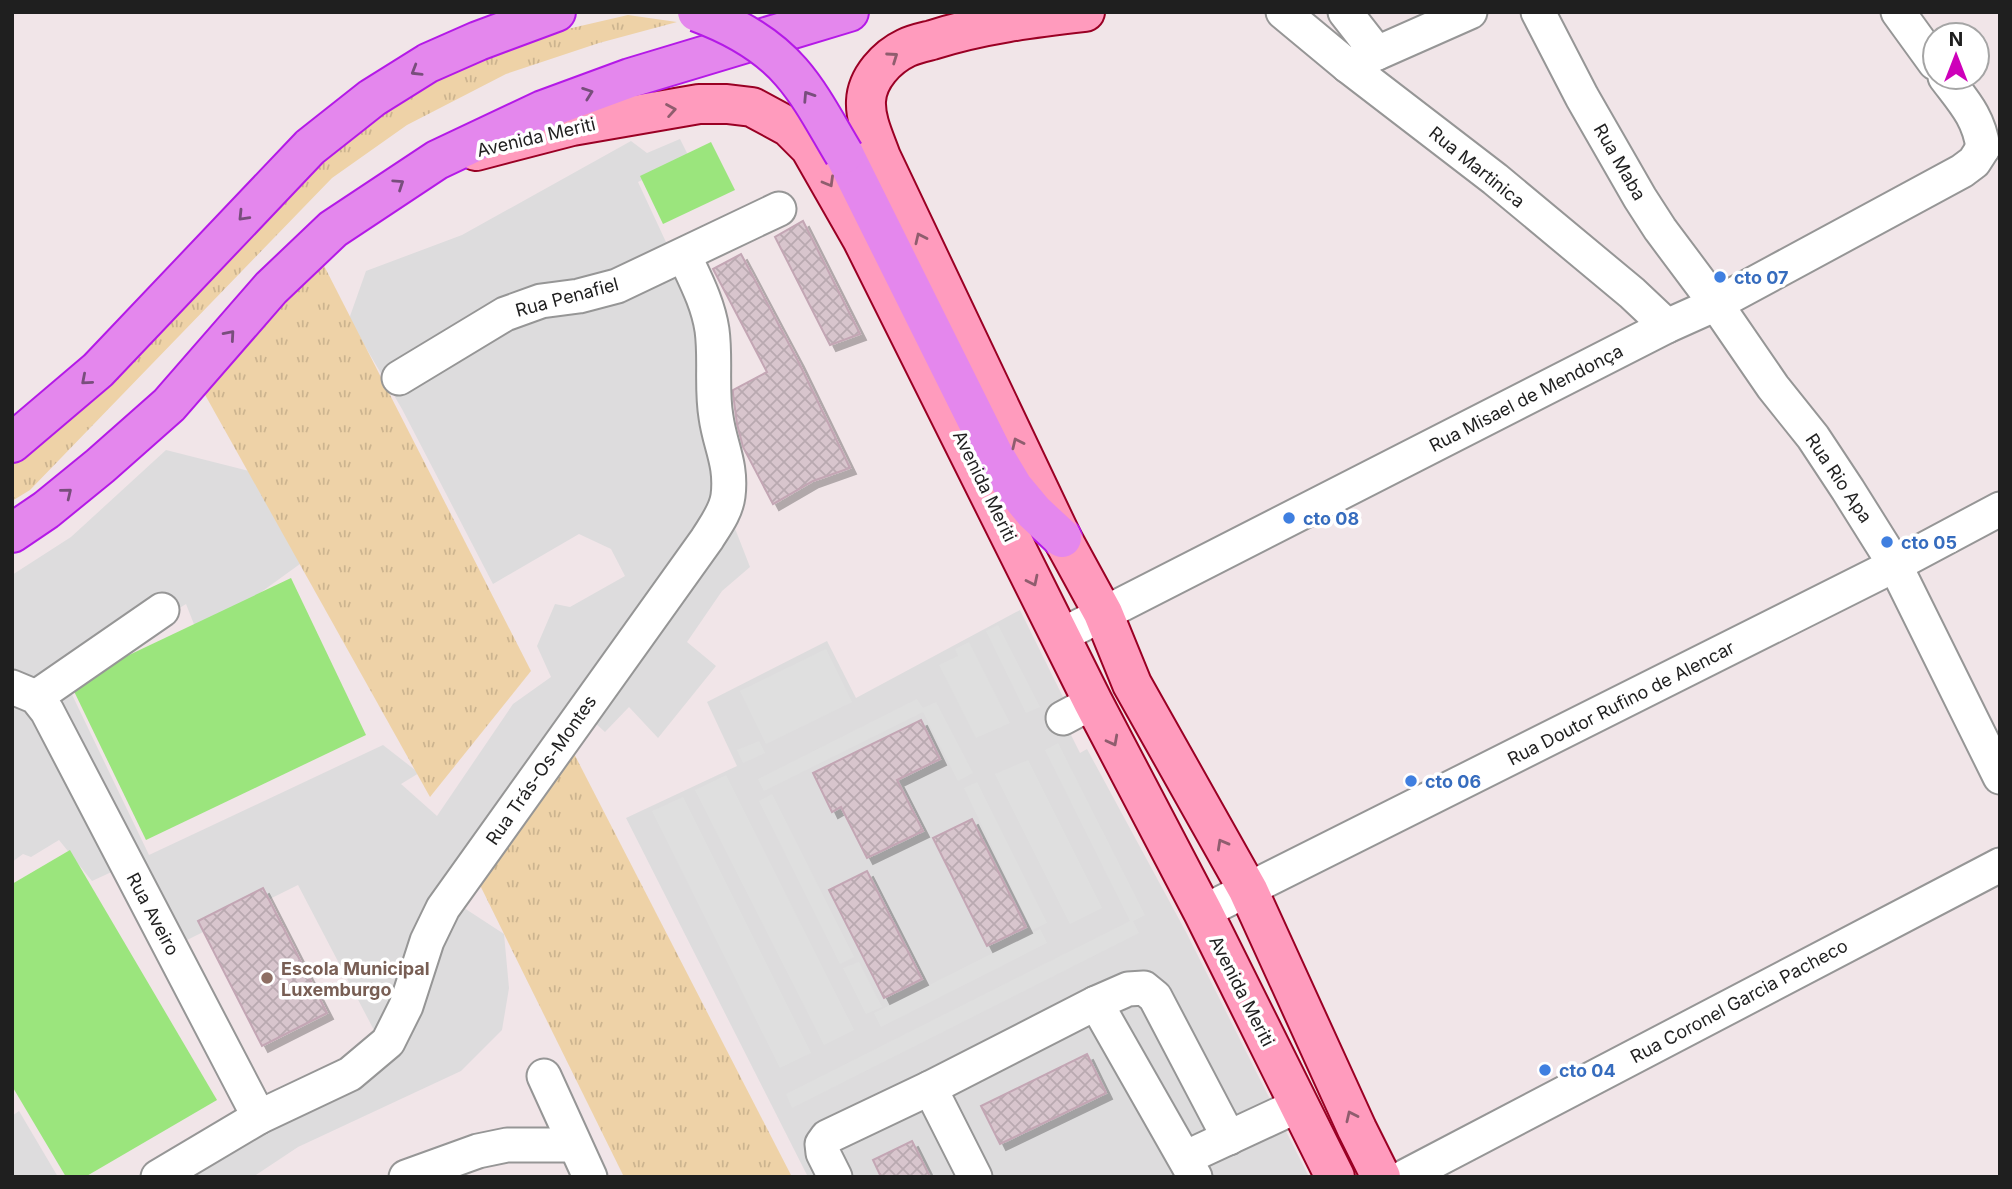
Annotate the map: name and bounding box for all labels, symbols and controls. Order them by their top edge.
north arrow [1921,21,1991,91]
text: N [1949,28,1963,51]
one-way arrow [886,53,898,65]
one-way arrow [411,62,424,75]
one-way arrow [582,87,594,101]
one-way arrow [803,90,816,103]
one-way arrow [665,103,677,118]
street label: Avenida Meriti [475,113,597,161]
street label: Rua Maba [1590,120,1650,204]
street label: Rua Martinica [1425,122,1529,212]
one-way arrow [821,174,834,187]
one-way arrow [391,180,404,193]
one-way arrow [239,208,252,221]
one-way arrow [914,233,928,245]
place label: cto 07 [1734,267,1789,288]
marker: cto 07 [1712,269,1728,285]
street label: Rua Penafiel [513,273,621,321]
one-way arrow [222,330,234,343]
street label: Rua Misael de Mendonça [1426,340,1626,456]
one-way arrow [81,372,94,384]
street label: Avenida Meriti [949,427,1021,545]
street label: Rua Rio Apa [1802,429,1876,527]
one-way arrow [1012,438,1026,450]
one-way arrow [59,488,71,501]
place label: cto 08 [1303,508,1359,529]
marker: cto 08 [1281,510,1297,526]
place label: cto 05 [1901,532,1957,553]
marker: cto 05 [1879,534,1895,550]
one-way arrow [1024,574,1038,586]
street label: Rua Doutor Rufino de Alencar [1504,636,1738,770]
street label: Rua Trás-Os-Montes [481,691,601,849]
one-way arrow [1105,733,1118,746]
place label: cto 06 [1425,771,1481,792]
marker: cto 06 [1403,773,1419,789]
one-way arrow [1217,839,1230,851]
street label: Rua Aveiro [122,869,184,959]
street label: Avenida Meriti [1205,932,1279,1050]
street label: Rua Coronel Garcia Pacheco [1627,935,1851,1067]
place label: Escola Municipal Luxemburgo [281,958,430,1000]
marker: Escola Municipal Luxemburgo [259,970,275,986]
place label: cto 04 [1559,1060,1616,1081]
marker: cto 04 [1537,1062,1553,1078]
one-way arrow [1345,1111,1359,1123]

